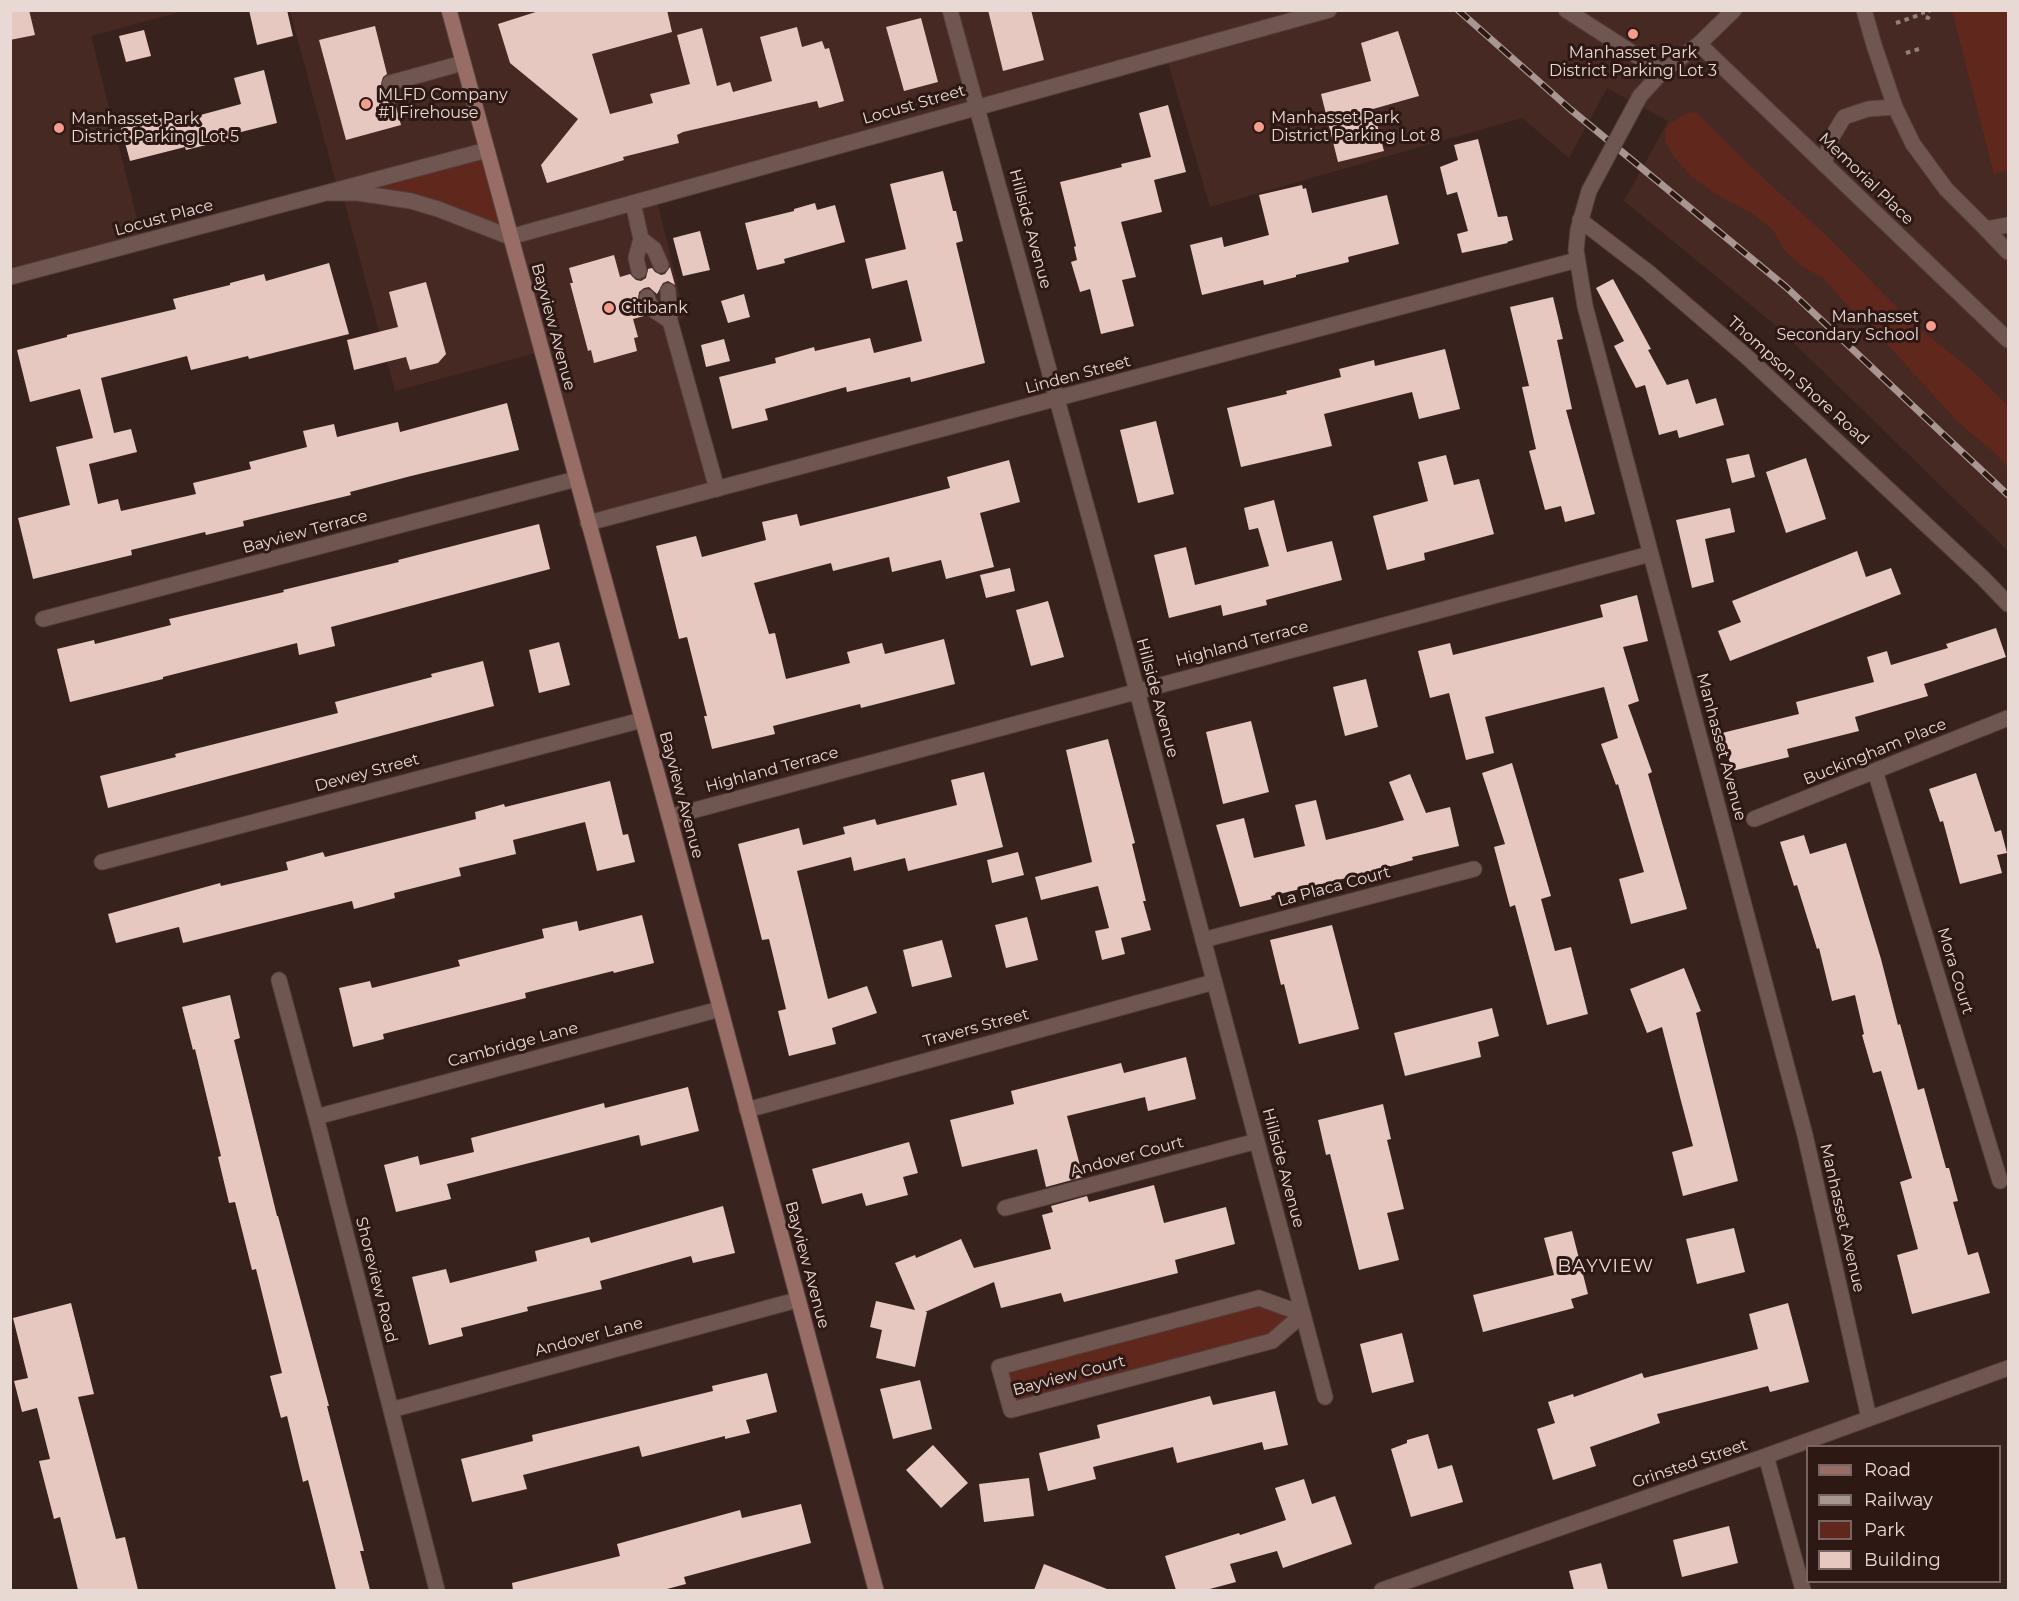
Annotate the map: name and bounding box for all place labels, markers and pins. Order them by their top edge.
marker: Manhasset Park District Parking Lot 3 [1626,27,1640,41]
place label: Manhasset Park District Parking Lot 3 [1549,43,1717,81]
place label: MLFD Company #1 Firehouse [378,85,508,123]
marker: MLFD Company #1 Firehouse [359,97,373,111]
place label: Manhasset Park District Parking Lot 8 [1271,108,1440,146]
place label: Manhasset Park District Parking Lot 5 [71,109,239,147]
marker: Manhasset Park District Parking Lot 8 [1252,120,1266,134]
marker: Manhasset Park District Parking Lot 5 [52,121,66,135]
place label: Citibank [621,298,688,318]
marker: Citibank [602,301,616,315]
place label: Manhasset Secondary School [1776,307,1919,345]
marker: Manhasset Secondary School [1924,319,1938,333]

